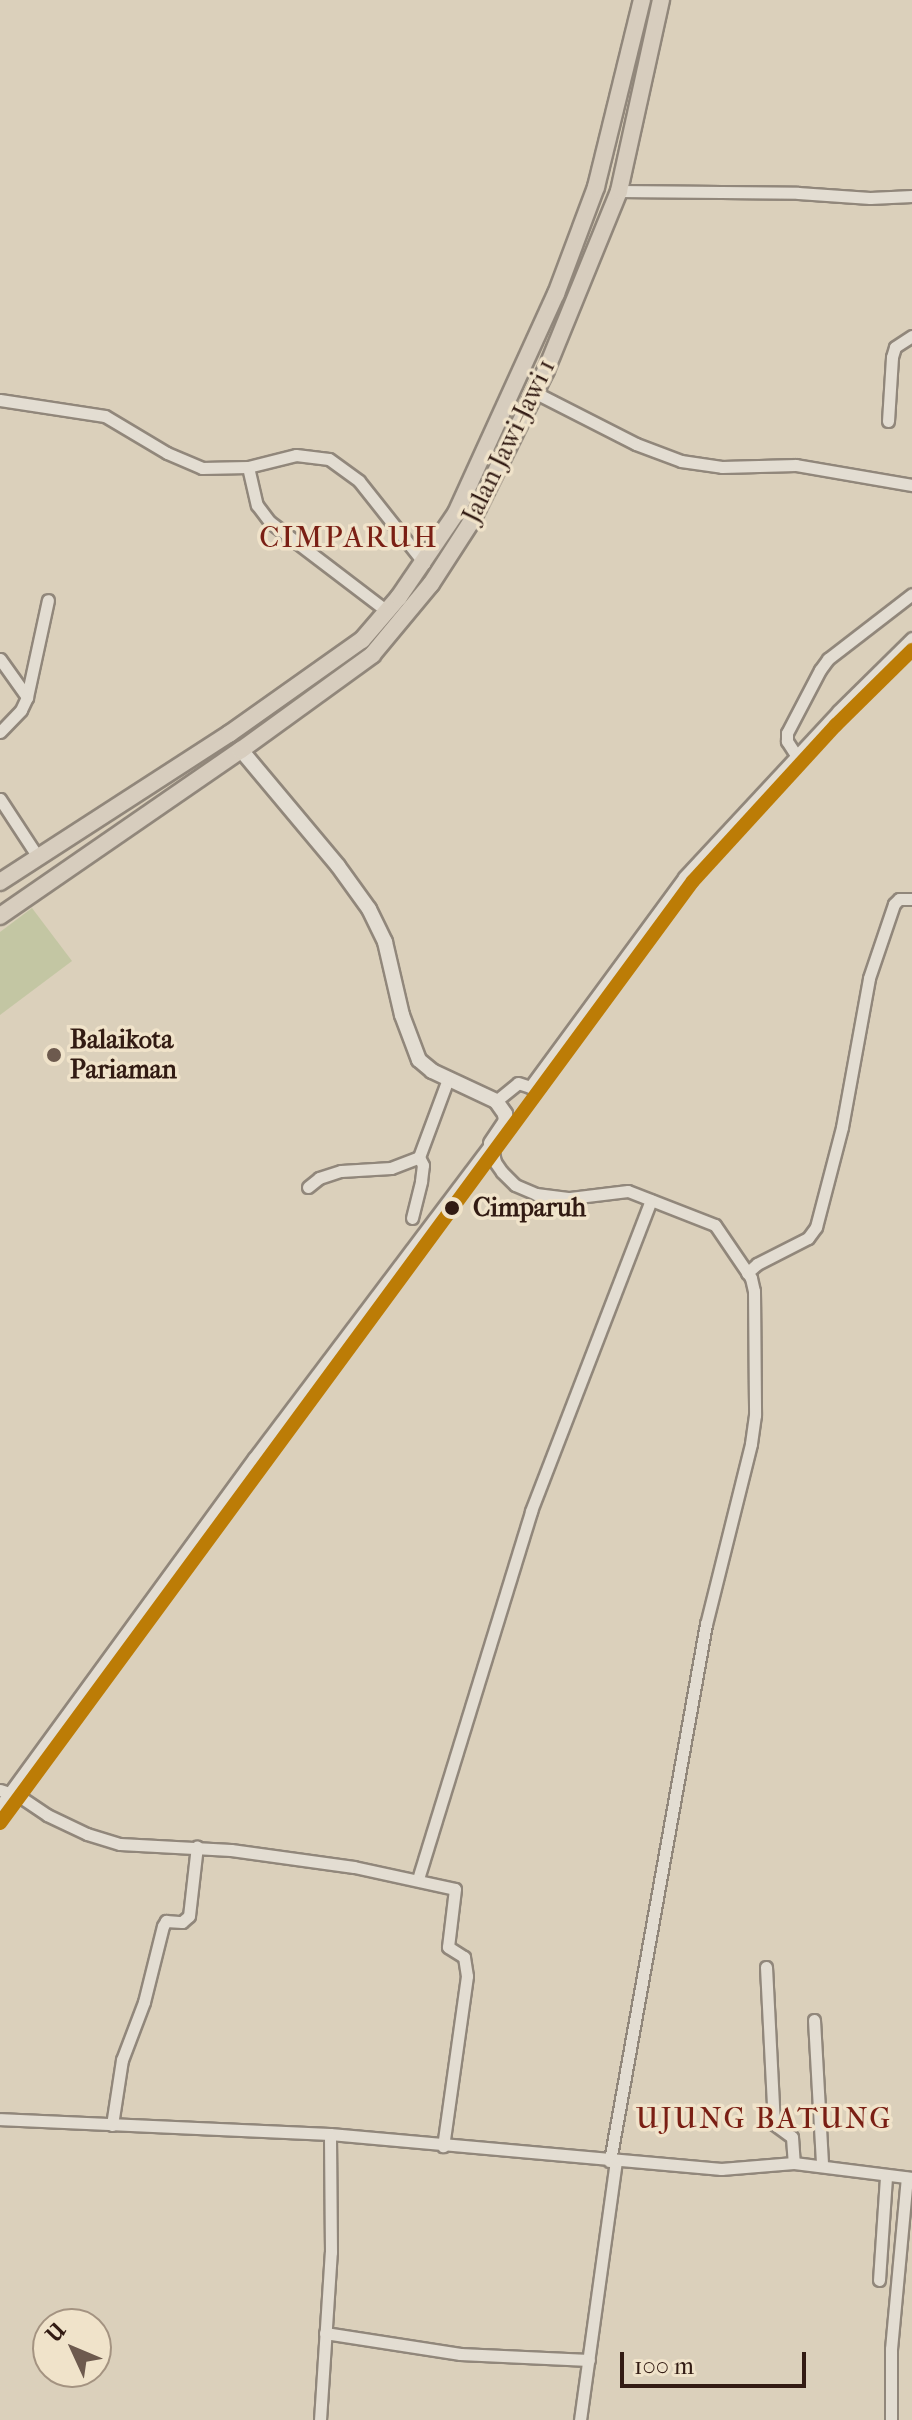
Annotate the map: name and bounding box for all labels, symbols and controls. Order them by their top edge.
street label: Jalan Jawi-Jawi 1 [456,354,562,528]
district label: CIMPARUH [259,520,439,556]
place label: Balaikota Pariaman [70,1024,177,1086]
marker: Balaikota Pariaman [45,1046,63,1064]
place label: Cimparuh [473,1192,586,1224]
marker: Cimparuh [438,1194,466,1222]
district label: UJUNG BATUNG [635,2101,893,2137]
north arrow [32,2308,112,2388]
text: U [41,2318,71,2348]
scale bar [624,2336,810,2386]
text: 100 m [634,2352,694,2380]

